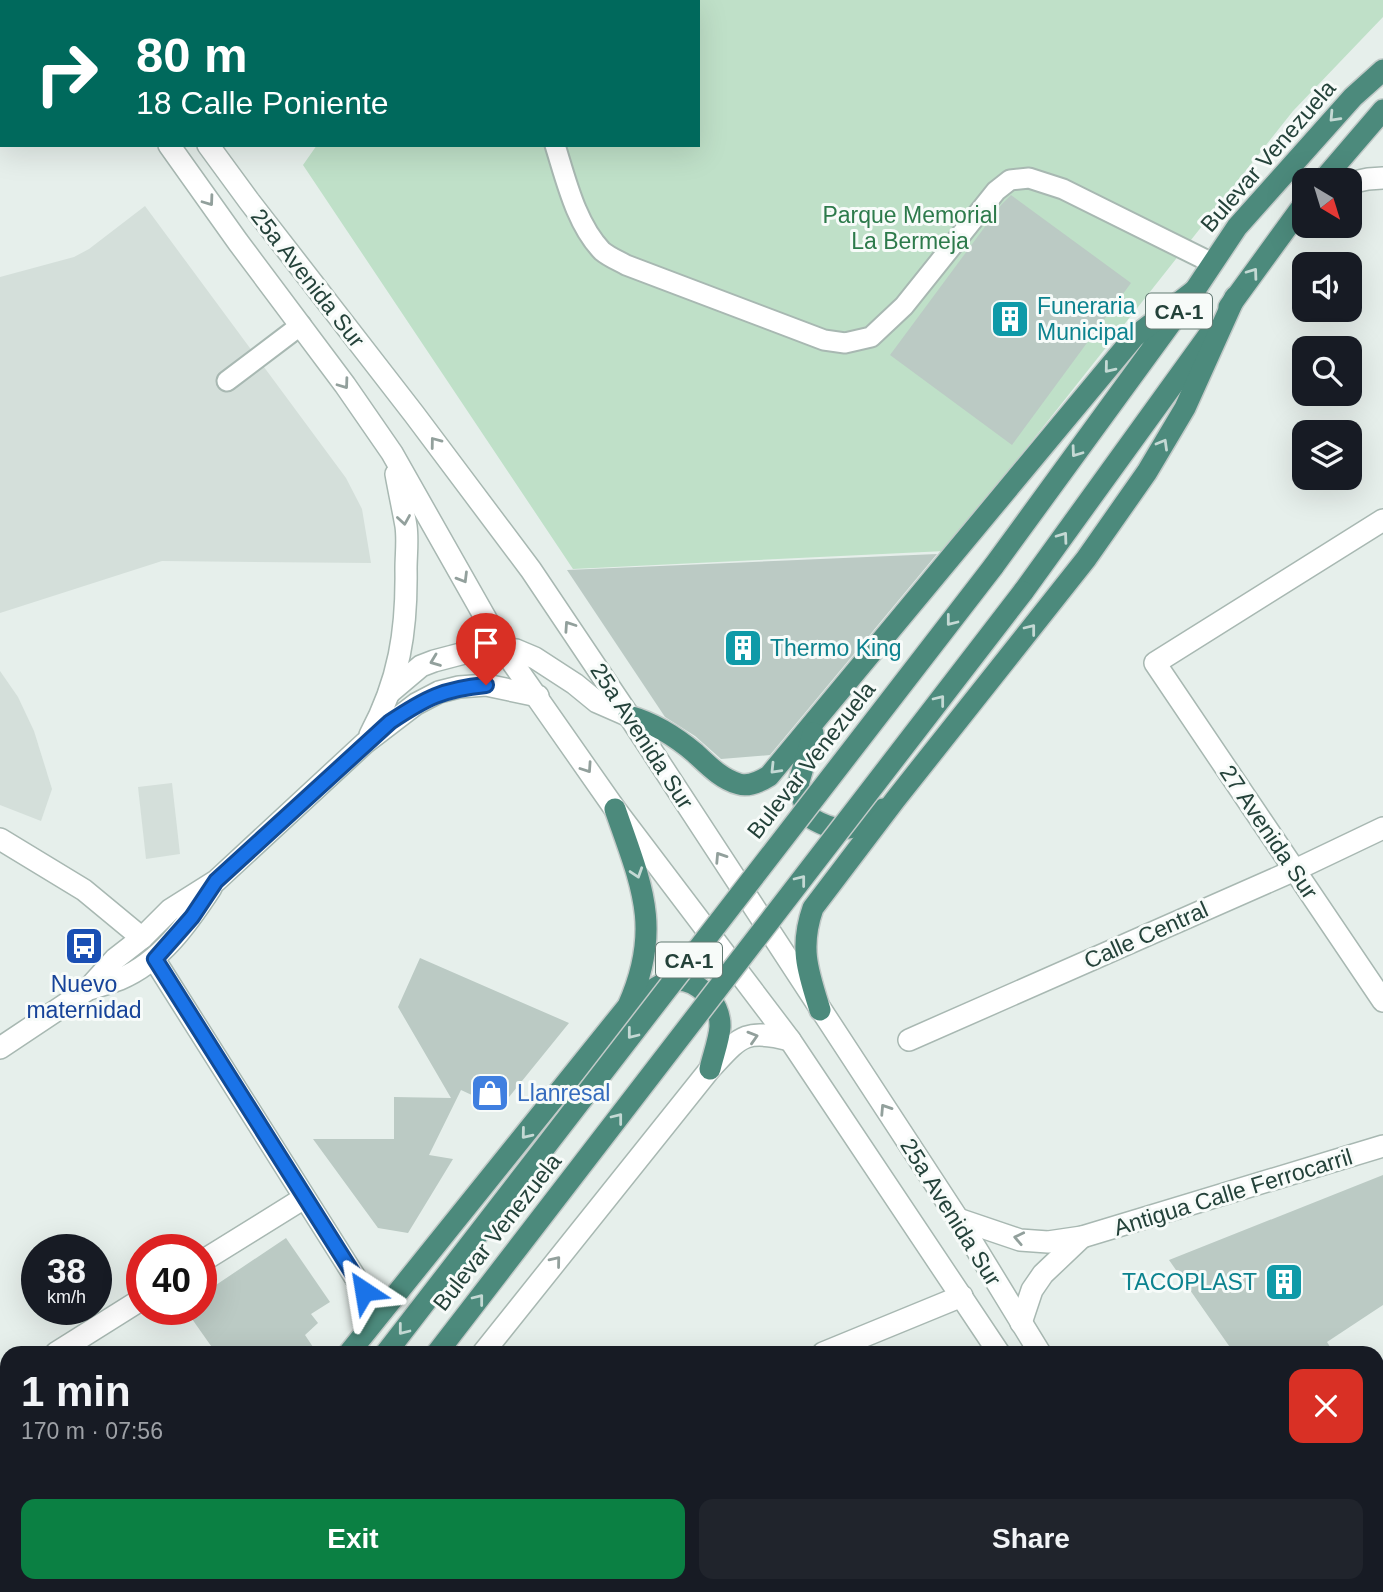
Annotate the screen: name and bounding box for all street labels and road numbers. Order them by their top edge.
street label: Bulevar Venezuela [1195,75,1341,237]
street label: 25a Avenida Sur [246,204,370,353]
road number: CA-1 [1146,294,1212,328]
street label: 25a Avenida Sur [585,658,699,814]
street label: Bulevar Venezuela [742,676,880,844]
street label: 27 Avenida Sur [1215,760,1323,904]
street label: Calle Central [1080,896,1212,974]
road number: CA-1 [656,942,722,978]
street label: 25a Avenida Sur [895,1134,1007,1291]
street label: Antigua Calle Ferrocarril [1111,1143,1355,1241]
street label: Bulevar Venezuela [428,1148,566,1316]

